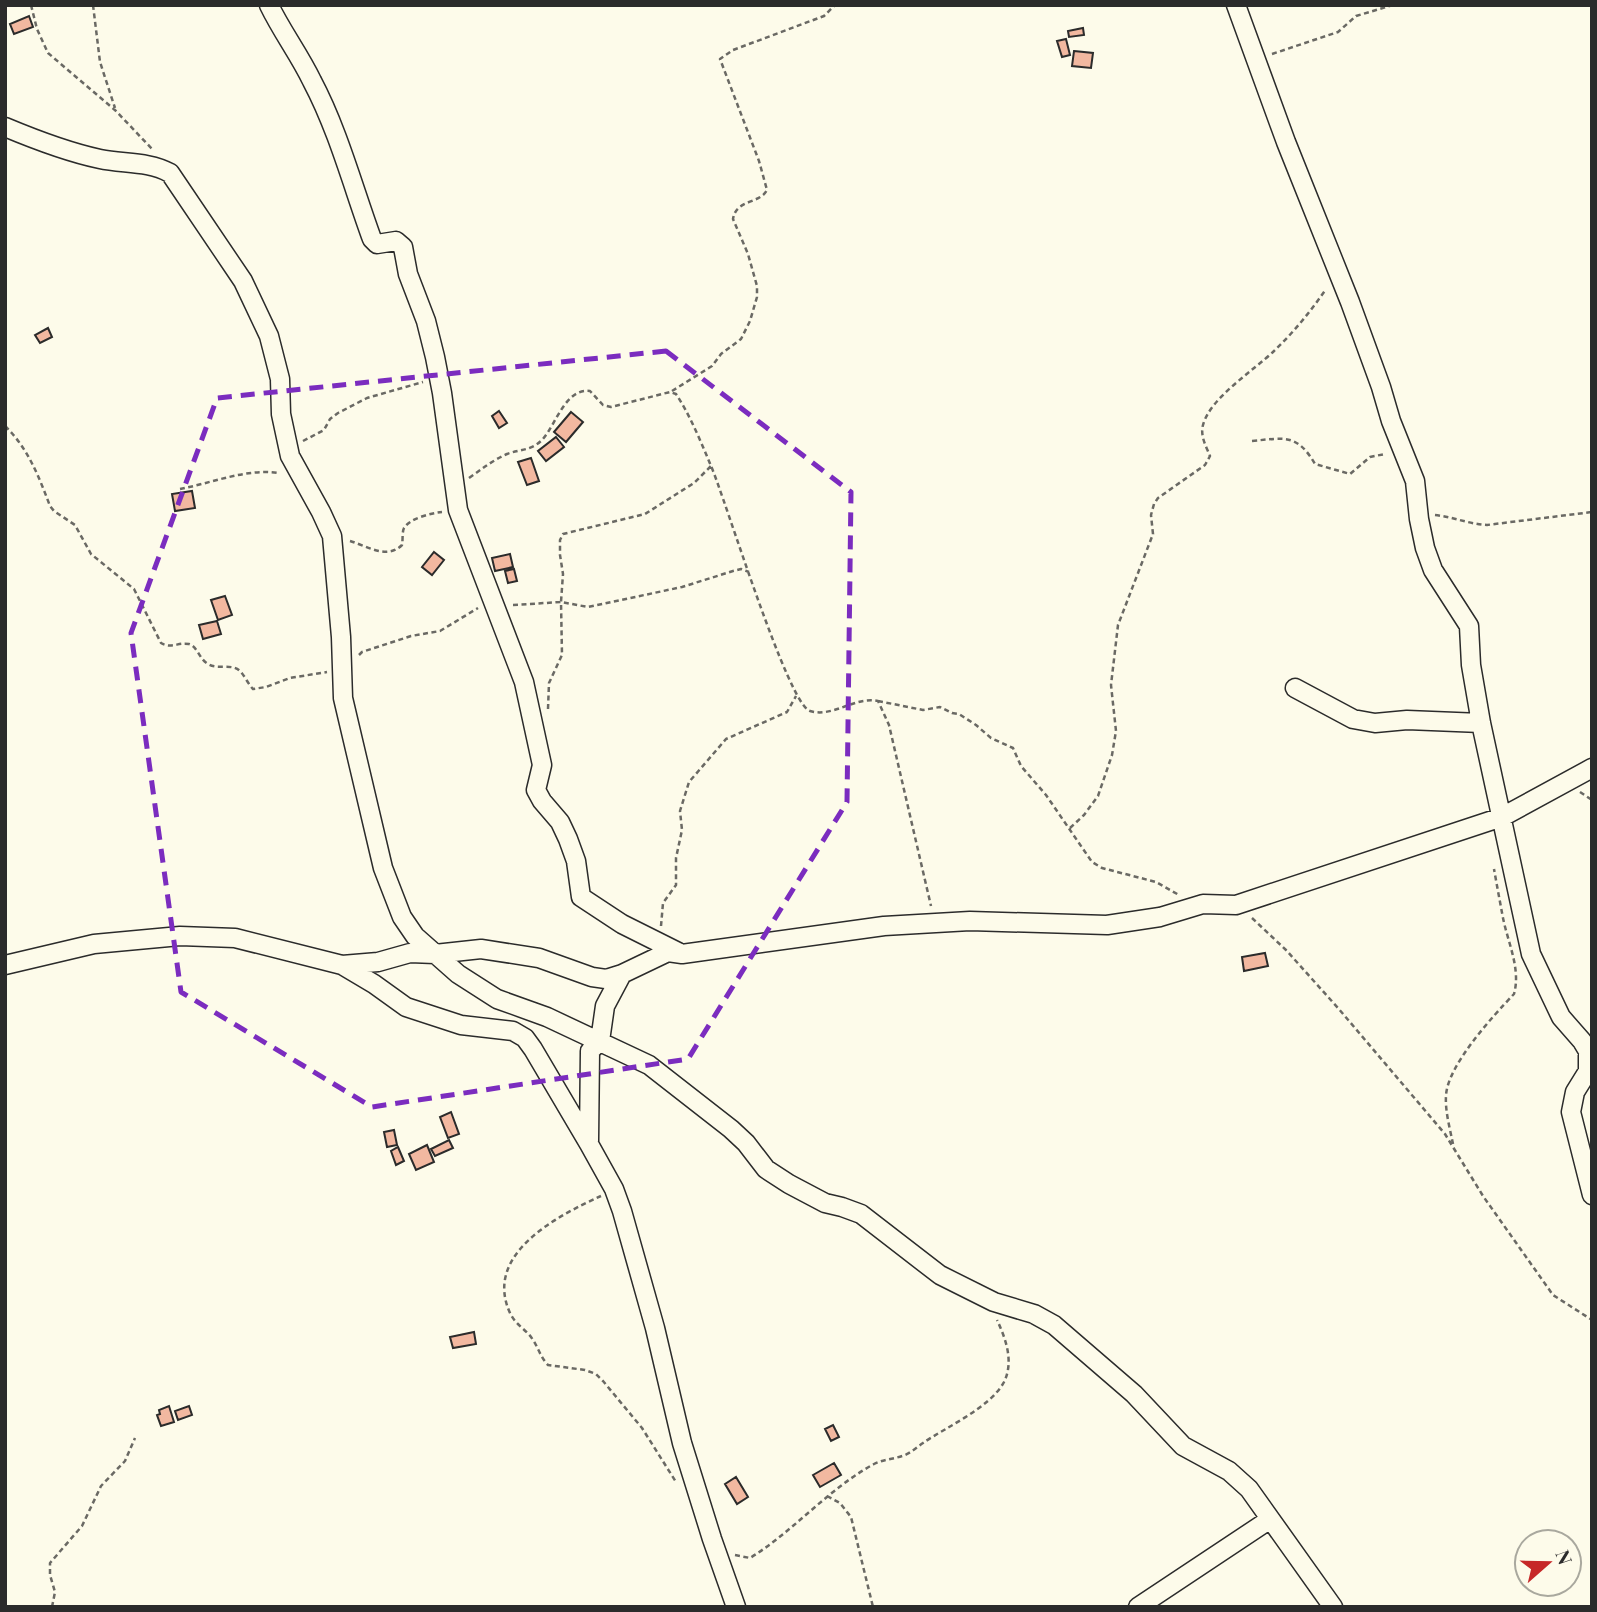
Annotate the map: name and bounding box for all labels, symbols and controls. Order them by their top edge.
north arrow [1513,1528,1583,1598]
text: N [1550,1546,1580,1568]

